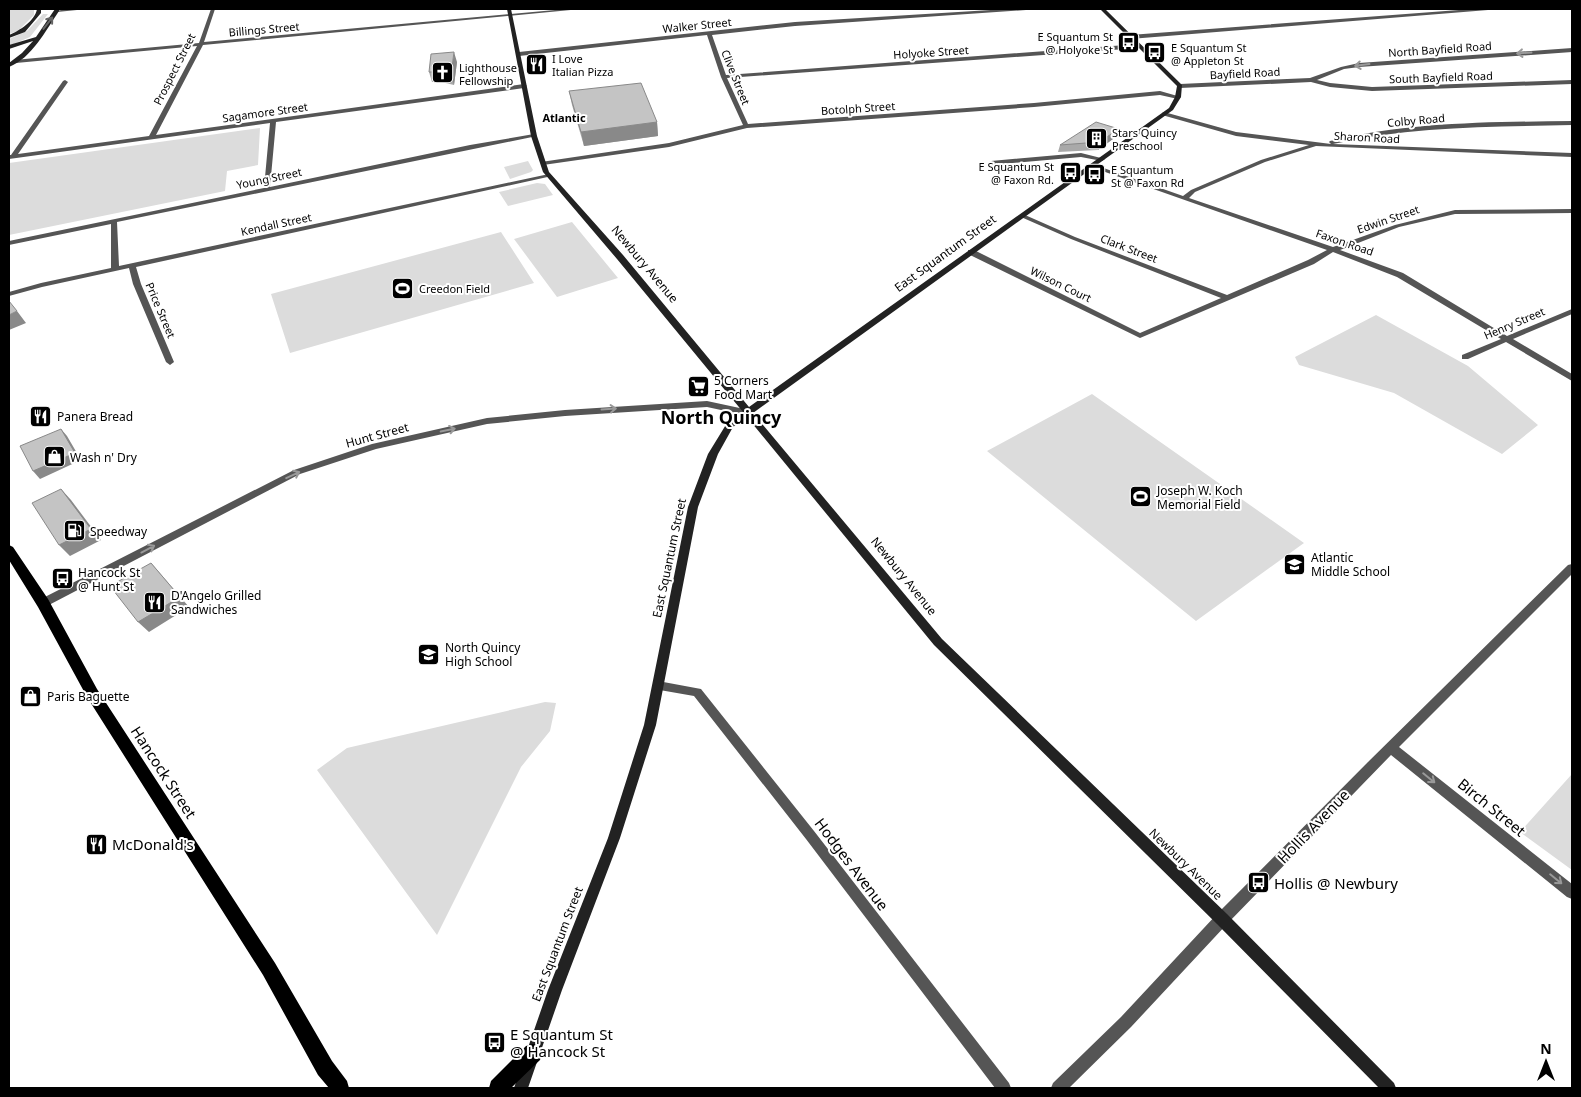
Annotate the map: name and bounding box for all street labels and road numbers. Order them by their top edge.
street label: Walker Street [662,14,732,36]
street label: Billings Street [228,18,300,40]
street label: Prospect Street [149,31,199,107]
street label: North Bayfield Road [1388,38,1492,60]
street label: Holyoke Street [893,42,969,62]
street label: Clive Street [718,47,754,107]
street label: Bayfield Road [1209,64,1281,82]
street label: South Bayfield Road [1389,68,1493,86]
street label: Botolph Street [820,98,896,118]
street label: Sagamore Street [221,99,309,125]
street label: Colby Road [1387,110,1445,130]
street label: Sharon Road [1334,128,1400,146]
street label: Young Street [235,164,303,192]
street label: Edwin Street [1355,201,1421,237]
street label: Kendall Street [239,209,313,239]
street label: East Squantum Street [891,210,1000,296]
street label: Newbury Avenue [608,222,683,306]
street label: Faxon Road [1314,225,1376,259]
street label: Clark Street [1098,230,1160,266]
street label: Wilson Court [1028,263,1094,305]
street label: Price Street [143,280,179,340]
street label: Henry Street [1481,303,1547,343]
street label: Hunt Street [344,418,411,452]
street label: East Squantum Street [648,496,690,619]
street label: Newbury Avenue [867,533,941,619]
street label: Hancock Street [127,722,202,822]
street label: Birch Street [1454,774,1531,841]
street label: Hollis Avenue [1273,785,1353,867]
street label: Hodges Avenue [811,814,893,914]
street label: Newbury Avenue [1145,824,1227,904]
street label: East Squantum Street [527,884,587,1004]

